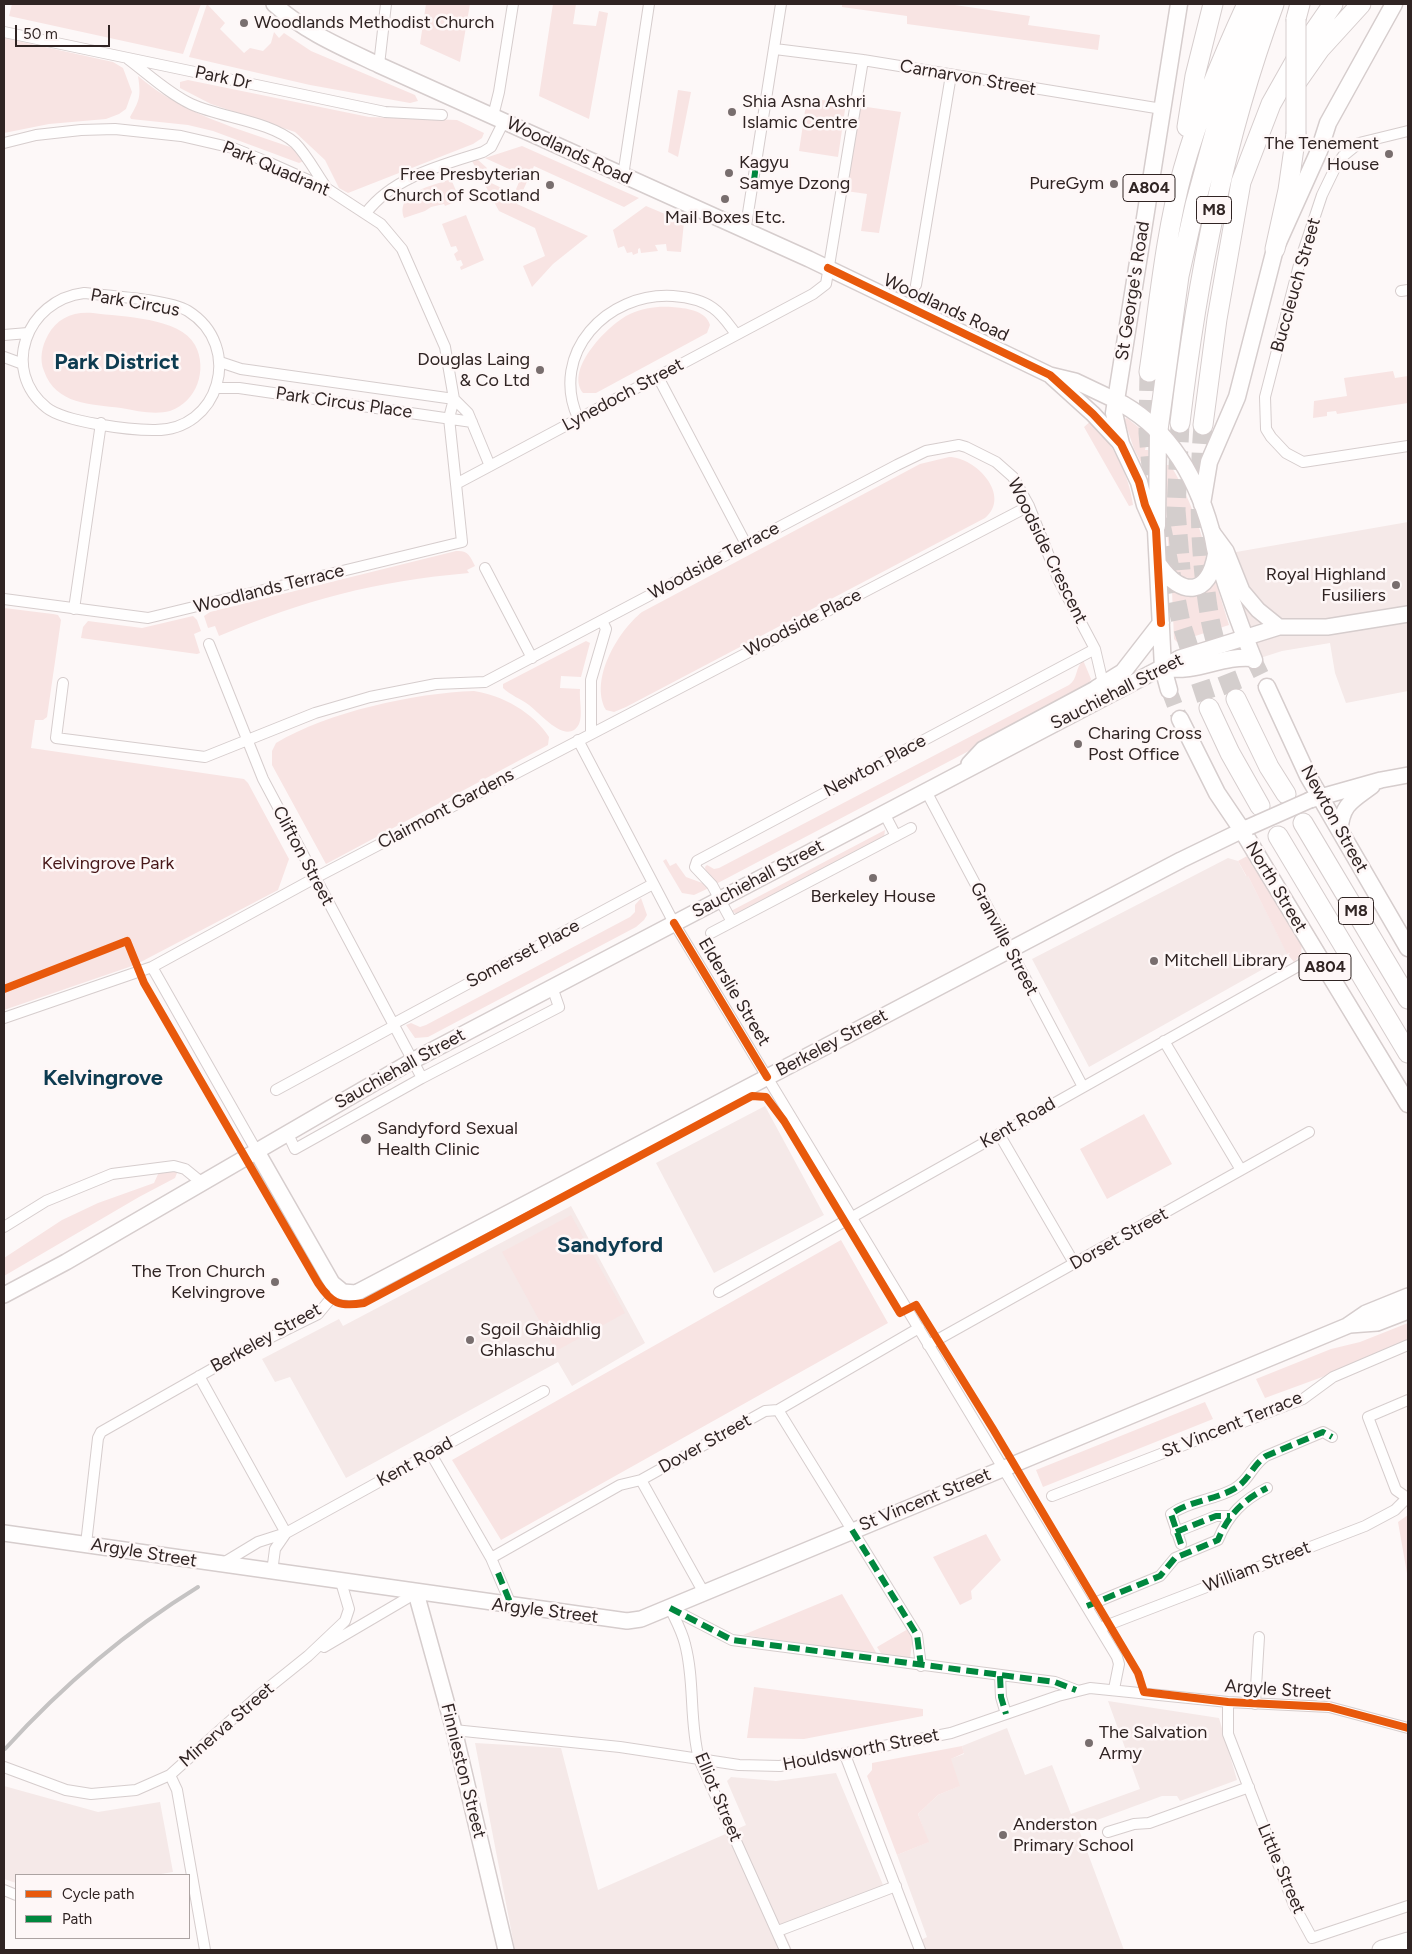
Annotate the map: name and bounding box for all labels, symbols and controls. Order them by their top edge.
place label: Woodlands Methodist Church [254,12,494,34]
scale bar [18,15,112,47]
marker: Woodlands Methodist Church [238,17,250,29]
text: 50 m [23,25,58,43]
street label: Carnarvon Street [898,55,1038,101]
street label: Park Dr [193,61,253,95]
place label: Shia Asna Ashri Islamic Centre [742,91,866,134]
marker: Shia Asna Ashri Islamic Centre [726,106,738,118]
street label: Woodlands Road [503,112,635,190]
place label: The Tenement House [1264,133,1379,176]
street label: Park Quadrant [219,137,333,201]
marker: The Tenement House [1383,148,1395,160]
place label: Kagyu Samye Dzong [739,152,850,194]
place label: Free Presbyterian Church of Scotland [383,164,540,206]
marker: Kagyu Samye Dzong [723,167,735,179]
place label: PureGym [1029,173,1104,195]
road number: A804 [1123,174,1175,202]
marker: PureGym [1108,178,1120,190]
marker: Free Presbyterian Church of Scotland [544,179,556,191]
marker: Mail Boxes Etc. [719,193,731,205]
road number: M8 [1196,196,1232,224]
place label: Mail Boxes Etc. [665,207,785,229]
street label: Buccleuch Street [1266,215,1326,355]
street label: St George's Road [1111,220,1155,362]
street label: Woodlands Road [880,269,1012,347]
street label: Park Circus [89,285,181,321]
place label: Douglas Laing & Co Ltd [417,349,530,392]
district label: Park District [54,350,180,376]
street label: Lynedoch Street [559,354,687,436]
marker: Douglas Laing & Co Ltd [534,364,546,376]
street label: Park Circus Place [274,383,414,423]
street label: Woodside Crescent [1002,475,1092,627]
street label: Woodside Terrace [645,517,783,605]
street label: Woodlands Terrace [192,560,346,618]
place label: Royal Highland Fusiliers [1266,564,1386,606]
marker: Royal Highland Fusiliers [1390,579,1402,591]
street label: Woodside Place [741,584,865,662]
street label: Sauchiehall Street [1047,649,1187,735]
place label: Charing Cross Post Office [1088,723,1202,766]
street label: Newton Place [820,730,930,802]
marker: Charing Cross Post Office [1072,738,1084,750]
street label: Newton Street [1296,761,1372,877]
street label: Clairmont Gardens [374,764,518,854]
street label: Clifton Street [268,802,338,910]
street label: Sauchiehall Street [688,835,828,923]
street label: North Street [1240,838,1312,936]
park label: Kelvingrove Park [42,853,174,875]
marker: Berkeley House [867,872,879,884]
street label: Granville Street [965,879,1043,999]
place label: Berkeley House [811,886,935,908]
road number: M8 [1338,898,1374,924]
street label: Somerset Place [463,915,583,993]
street label: Elderslie Street [693,934,775,1050]
place label: Mitchell Library [1164,950,1287,972]
road number: A804 [1299,954,1351,980]
marker: Mitchell Library [1148,955,1160,967]
street label: Berkeley Street [773,1005,891,1081]
street label: Sauchiehall Street [331,1024,469,1114]
district label: Kelvingrove [43,1066,163,1092]
street label: Kent Road [976,1093,1060,1153]
place label: Sandyford Sexual Health Clinic [377,1118,518,1160]
marker: Sandyford Sexual Health Clinic [359,1132,373,1146]
street label: Dorset Street [1066,1203,1172,1275]
district label: Sandyford [557,1233,663,1259]
place label: The Tron Church Kelvingrove [132,1261,265,1304]
marker: The Tron Church Kelvingrove [269,1276,281,1288]
street label: Berkeley Street [207,1299,325,1377]
place label: Sgoil Ghàidhlig Ghlaschu [480,1319,601,1362]
marker: Sgoil Ghàidhlig Ghlaschu [464,1334,476,1346]
street label: St Vincent Terrace [1159,1387,1305,1463]
street label: Dover Street [655,1410,755,1478]
street label: Kent Road [373,1432,457,1492]
street label: St Vincent Street [856,1464,994,1536]
street label: Argyle Street [89,1534,199,1572]
street label: William Street [1200,1537,1314,1597]
street label: Argyle Street [491,1594,599,1628]
street label: Argyle Street [1224,1675,1332,1705]
street label: Minerva Street [175,1678,279,1772]
street label: Finnieston Street [436,1701,490,1841]
place label: The Salvation Army [1099,1722,1207,1765]
street label: Houldsworth Street [781,1724,941,1776]
marker: The Salvation Army [1083,1737,1095,1749]
street label: Elliot Street [690,1749,746,1845]
place label: Anderston Primary School [1013,1814,1134,1856]
street label: Little Street [1252,1821,1310,1917]
marker: Anderston Primary School [997,1829,1009,1841]
legend [15,1874,190,1939]
text: Cycle path [62,1885,134,1903]
text: Path [62,1910,92,1928]

